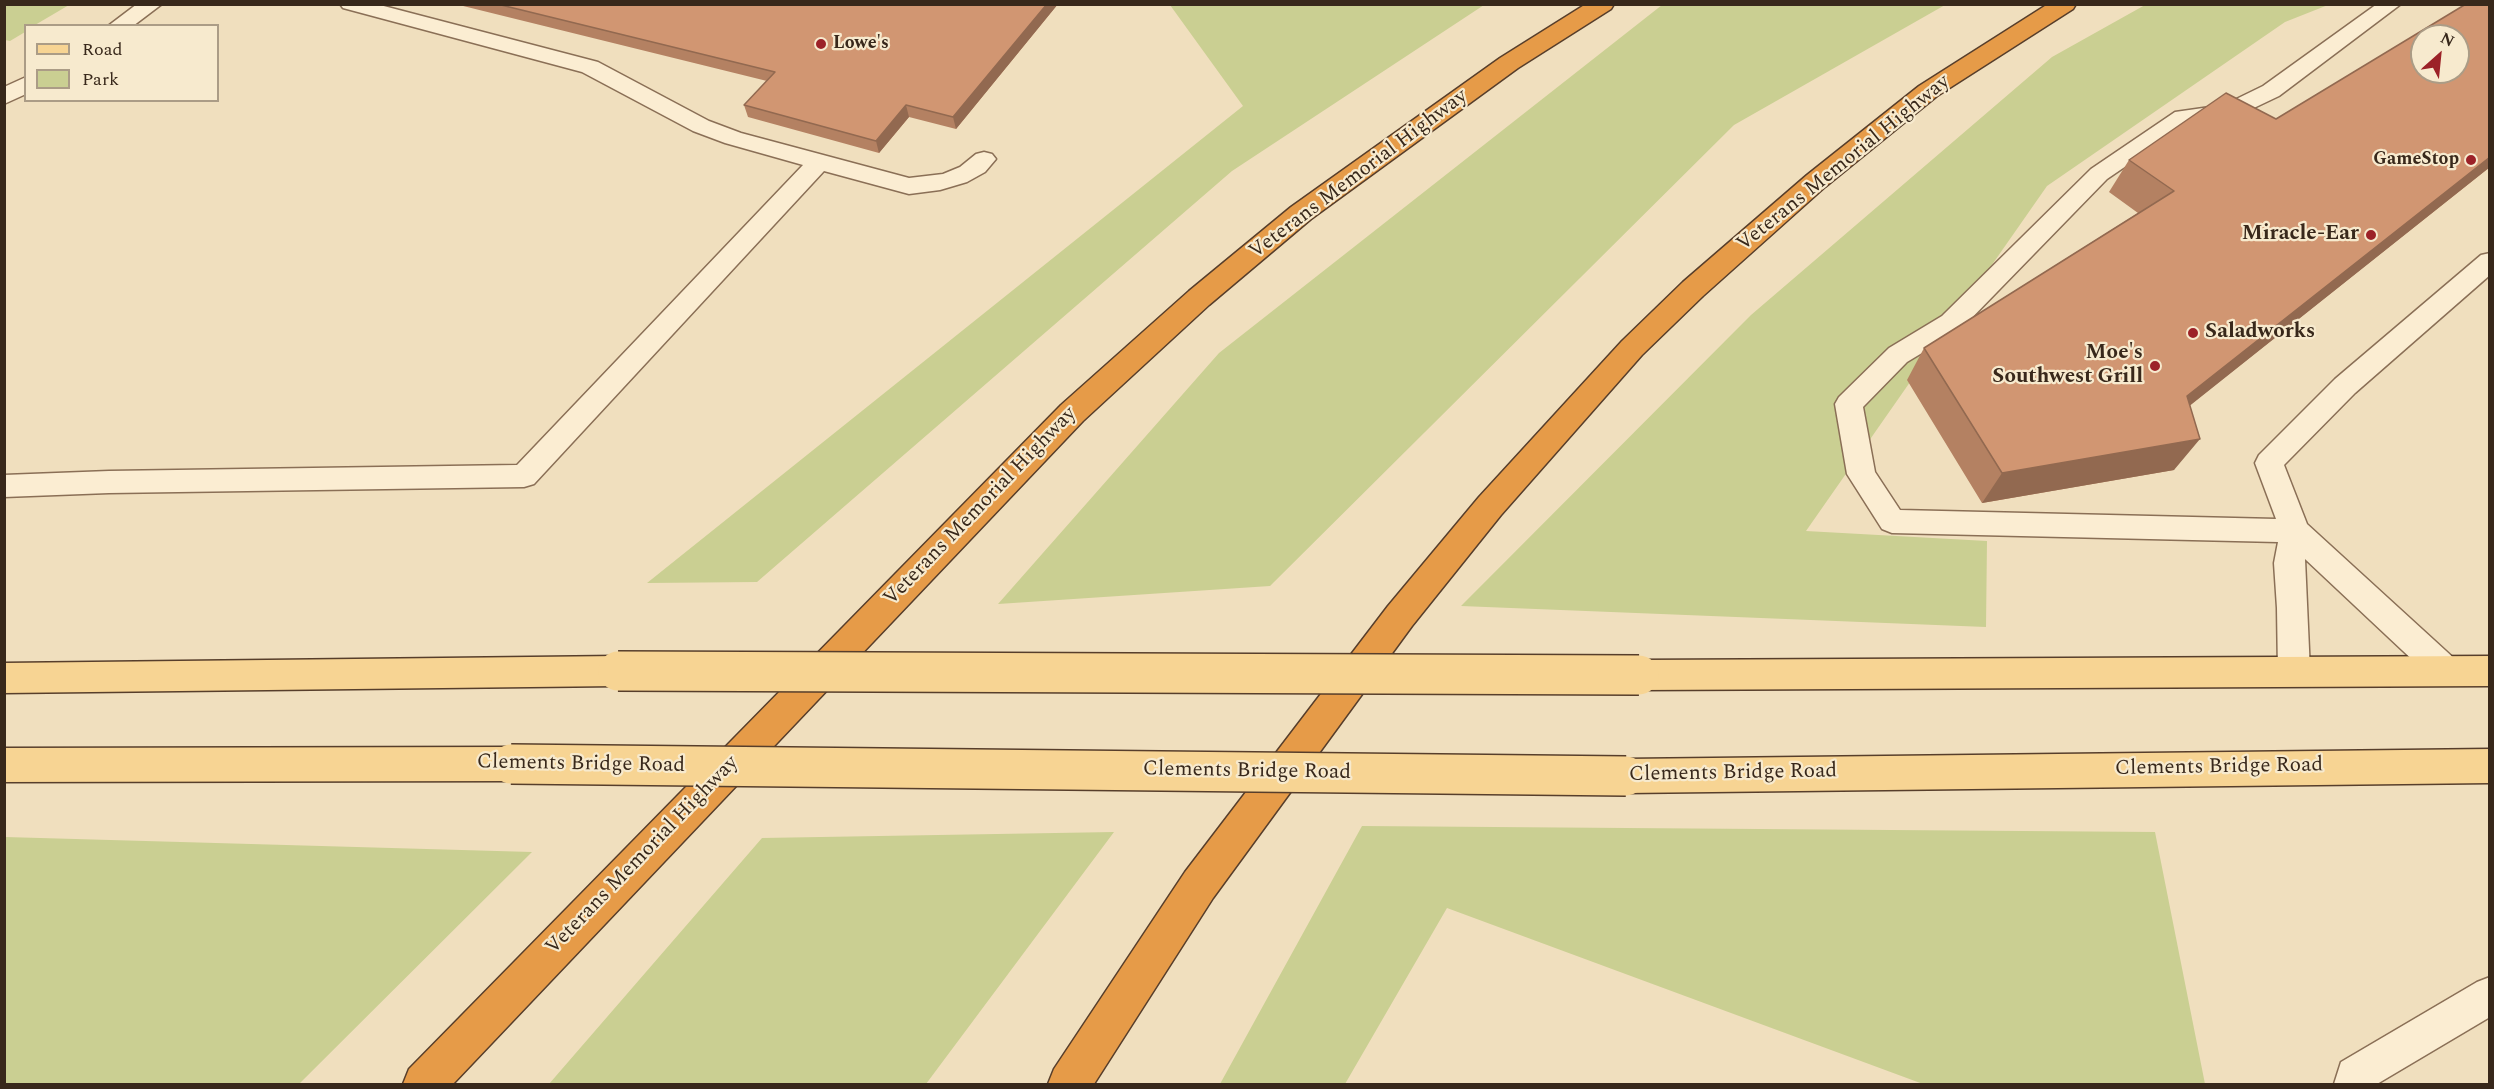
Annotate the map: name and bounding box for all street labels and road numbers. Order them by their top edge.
street label: Veterans Memorial Highway [1732,70,1956,258]
street label: Veterans Memorial Highway [1245,85,1473,265]
street label: Veterans Memorial Highway [879,402,1083,612]
street label: Clements Bridge Road [477,751,685,779]
street label: Veterans Memorial Highway [541,751,745,961]
street label: Clements Bridge Road [2115,754,2323,782]
street label: Clements Bridge Road [1143,758,1351,786]
street label: Clements Bridge Road [1629,760,1837,788]

